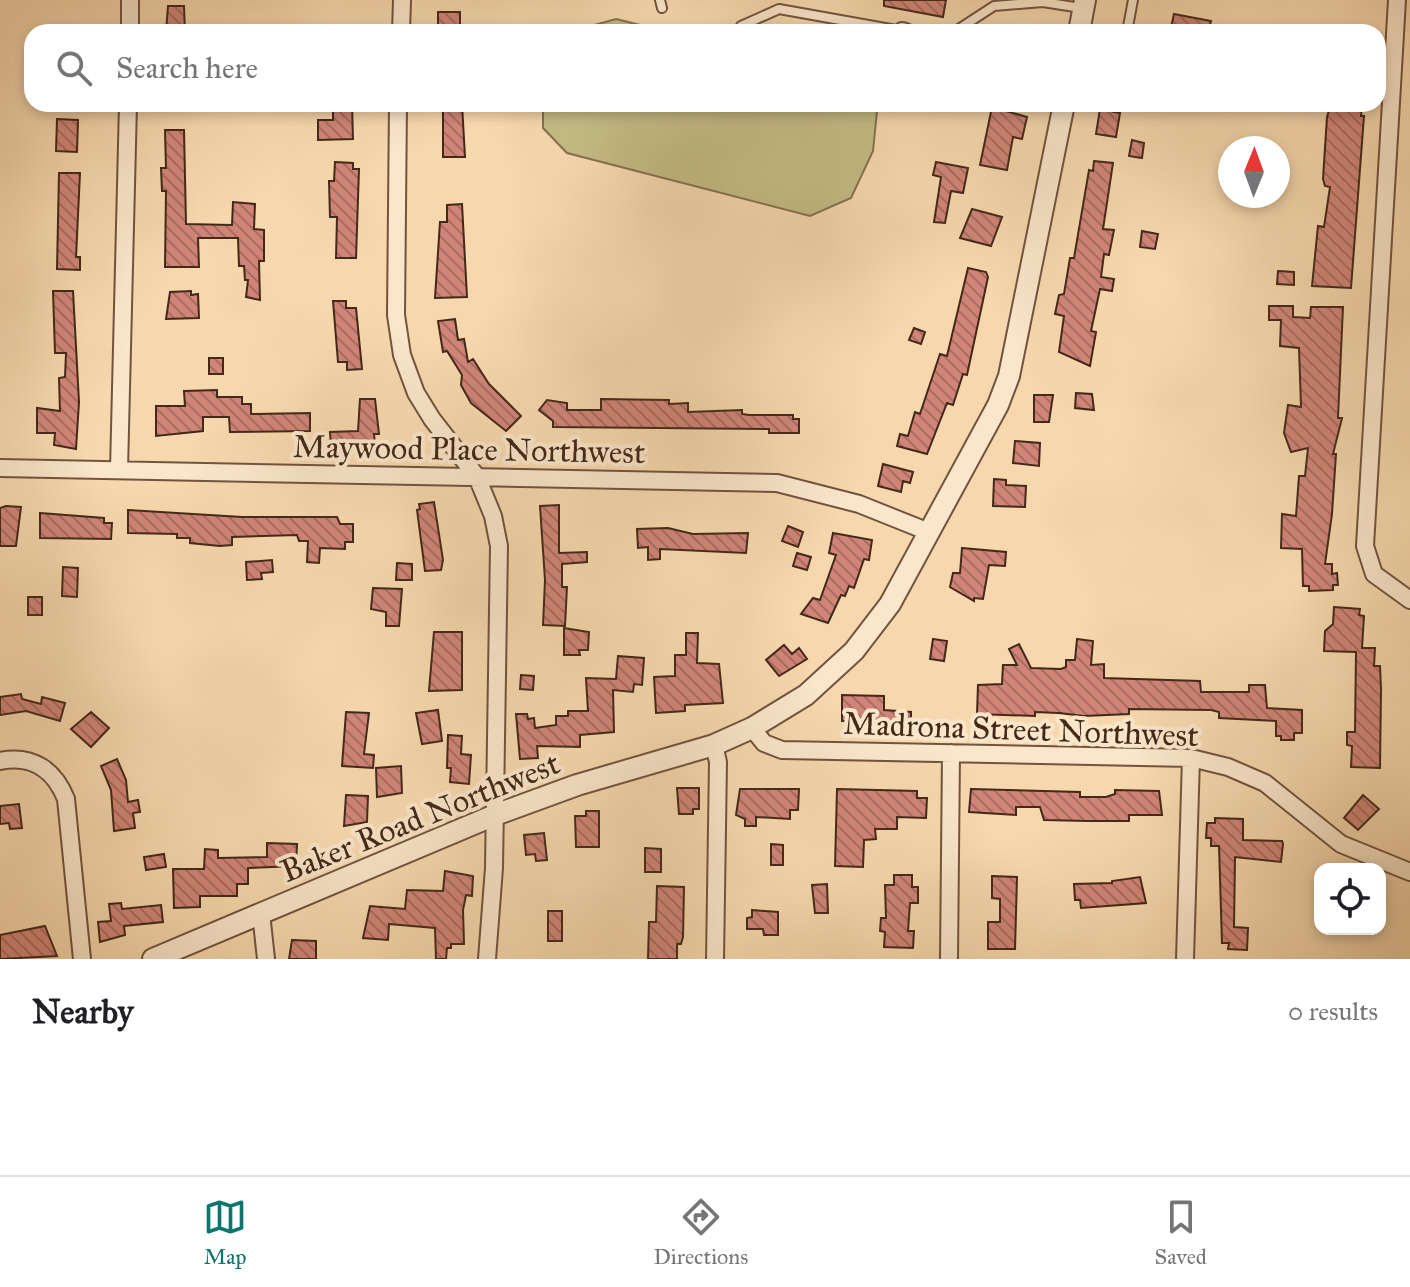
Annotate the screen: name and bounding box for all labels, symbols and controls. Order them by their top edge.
search box [24,24,1386,112]
icon: search [52,46,96,90]
text: Search here [116,50,258,86]
north arrow [1218,136,1290,208]
street label: Maywood Place Northwest [292,427,645,472]
street label: Madrona Street Northwest [843,704,1199,755]
street label: Baker Road Northwest [275,744,565,891]
map controls [1314,863,1386,935]
button: locate [1314,863,1386,935]
text: Nearby [32,991,134,1032]
text: 0 results [1288,995,1378,1027]
tab: Map [203,1195,247,1270]
tab: Directions [653,1195,748,1270]
tab: Saved [1155,1195,1207,1270]

